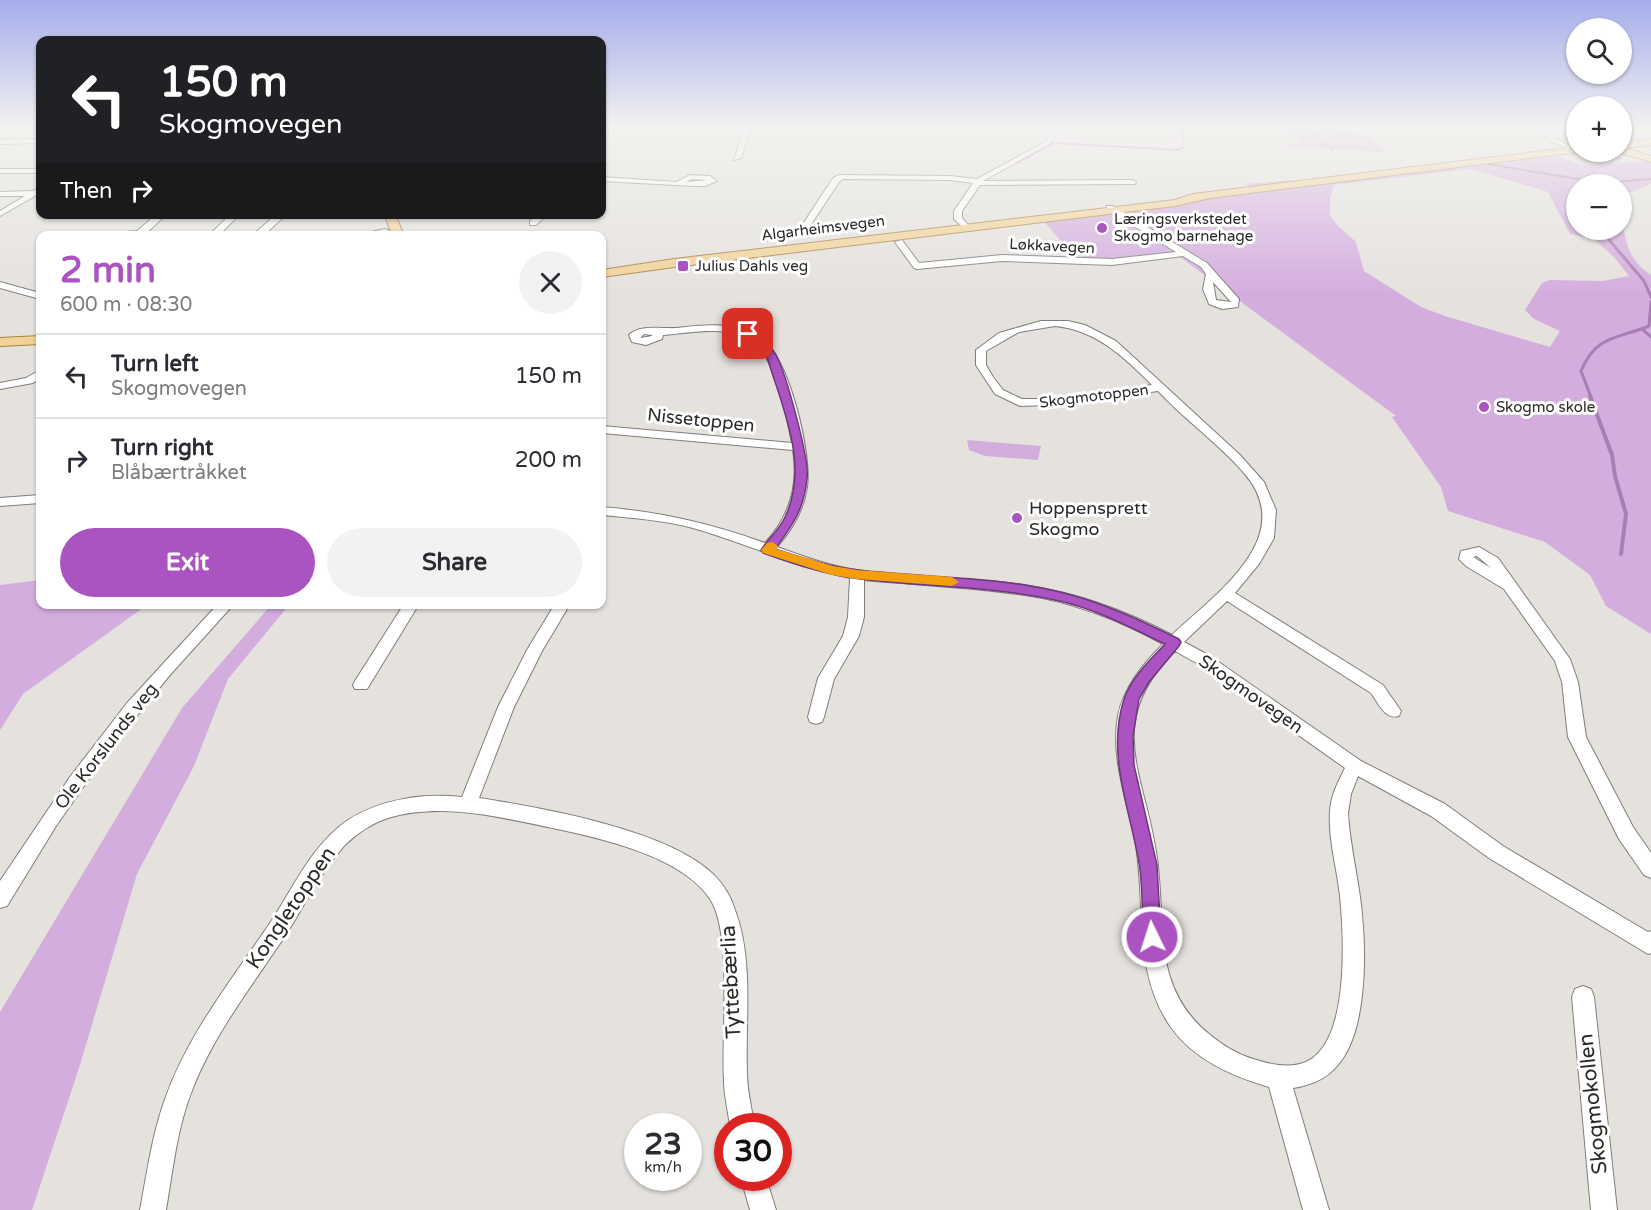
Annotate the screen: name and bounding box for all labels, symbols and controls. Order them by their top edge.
map controls [1566,18,1632,240]
button: search [1566,18,1632,84]
text: 150 m [159,57,288,108]
icon: left [60,60,138,138]
button: + [1566,96,1632,162]
text: Skogmovegen [159,108,343,141]
icon: right [125,174,158,207]
button: − [1566,174,1632,240]
text: Then [60,178,113,204]
place label: Læringsverkstedet Skogmo barnehage [1114,210,1253,245]
street label: Algarheimsvegen [760,212,886,244]
marker: Læringsverkstedet Skogmo barnehage [1095,221,1109,235]
street label: Løkkavegen [1009,235,1095,257]
text: 2 min [60,249,156,292]
button: close [519,251,582,314]
place label: Julius Dahls veg [695,257,808,275]
marker: Julius Dahls veg [676,259,690,273]
text: 600 m · 08:30 [60,293,192,317]
pin [722,308,773,359]
icon: arrive [731,317,764,350]
text: Turn left [111,351,199,377]
icon: left [60,360,93,393]
text: 150 m [515,363,582,389]
text: Skogmovegen [111,377,247,401]
street label: Skogmotoppen [1038,380,1150,412]
place label: Skogmo skole [1496,398,1595,416]
marker: Skogmo skole [1477,400,1491,414]
street label: Nissetoppen [646,403,756,437]
text: Turn right [111,435,213,461]
icon: right [60,444,93,477]
text: 200 m [515,447,582,473]
text: Blåbærtråkket [111,461,247,485]
place label: Hoppensprett Skogmo [1029,497,1148,540]
marker: Hoppensprett Skogmo [1010,511,1024,525]
button: Exit [60,528,315,597]
button: Share [327,528,582,597]
street label: Skogmovegen [1195,650,1307,738]
street label: Ole Korslunds veg [50,678,162,814]
street label: Kongletoppen [241,842,341,974]
position arrow [1120,905,1184,969]
street label: Tyttebærlia [716,925,746,1039]
street label: Skogmokollen [1573,1032,1613,1176]
speed limit sign: 30 [714,1113,792,1191]
text: 23 [644,1126,682,1163]
text: km/h [644,1158,682,1176]

